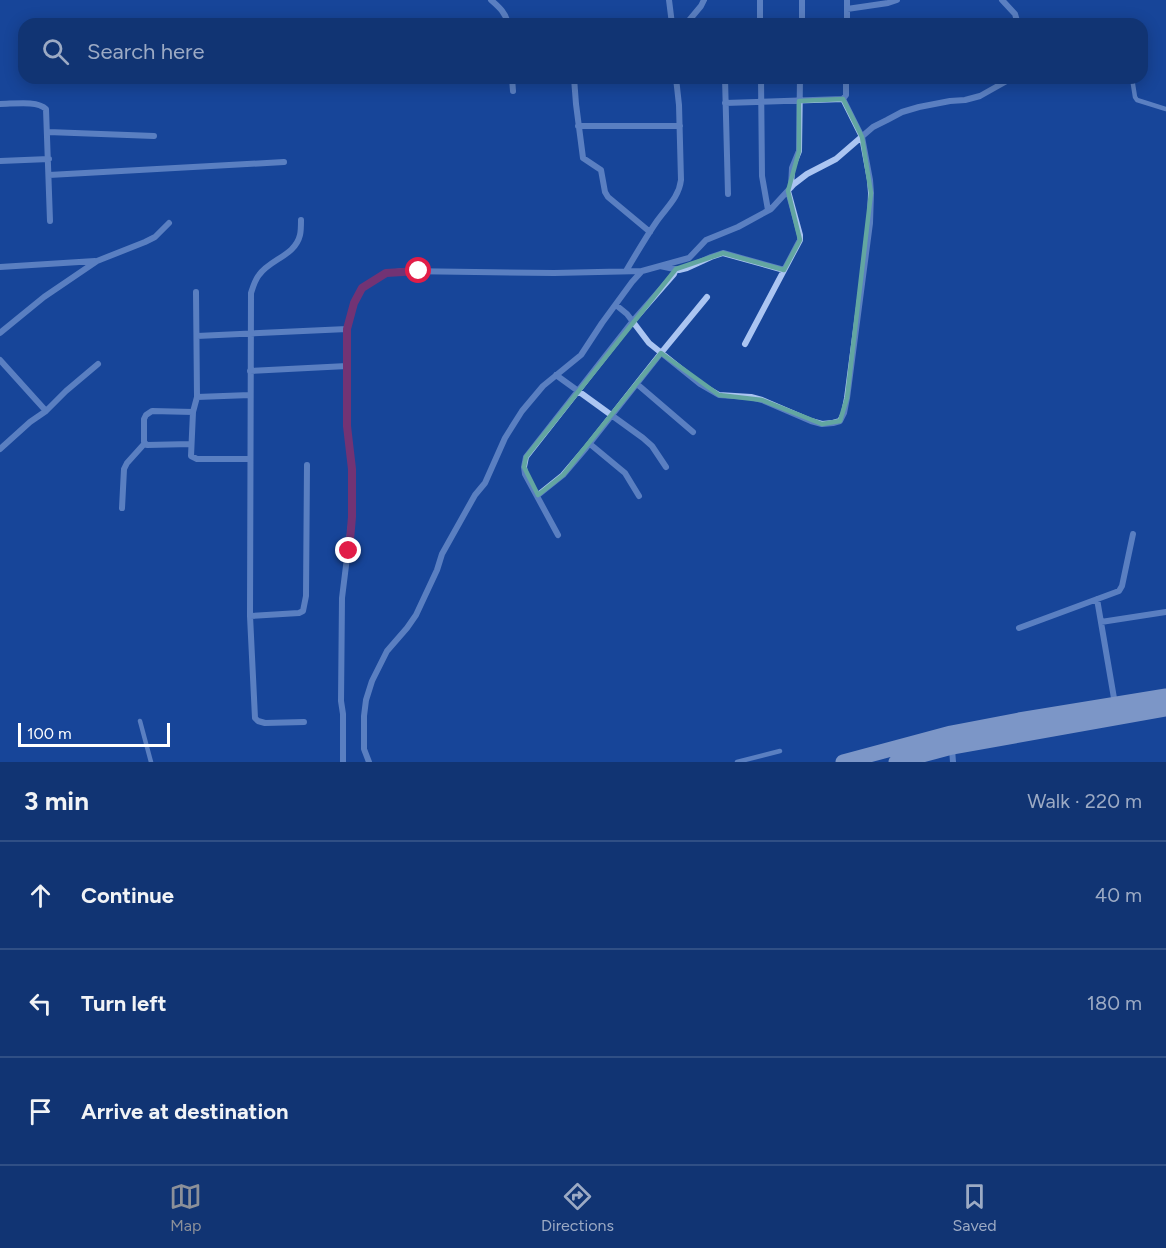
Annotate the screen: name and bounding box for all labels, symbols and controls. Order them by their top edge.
search box [18,18,1148,84]
icon: search [39,35,72,68]
text: Search here [87,38,205,65]
route start [405,257,431,283]
route end [335,537,361,563]
scale bar [18,720,170,748]
text: 100 m [27,724,72,743]
text: 3 min [24,785,89,817]
text: Walk · 220 m [1027,789,1142,813]
icon: ahead [24,879,57,912]
text: Continue [81,882,174,909]
text: 40 m [1095,883,1142,907]
icon: left [24,987,57,1020]
text: Turn left [81,990,167,1017]
text: 180 m [1087,991,1142,1015]
icon: arrive [24,1095,57,1128]
text: Arrive at destination [81,1098,289,1125]
tab: Map [169,1180,202,1235]
tab: Directions [541,1180,614,1235]
tab: Saved [953,1180,997,1235]

